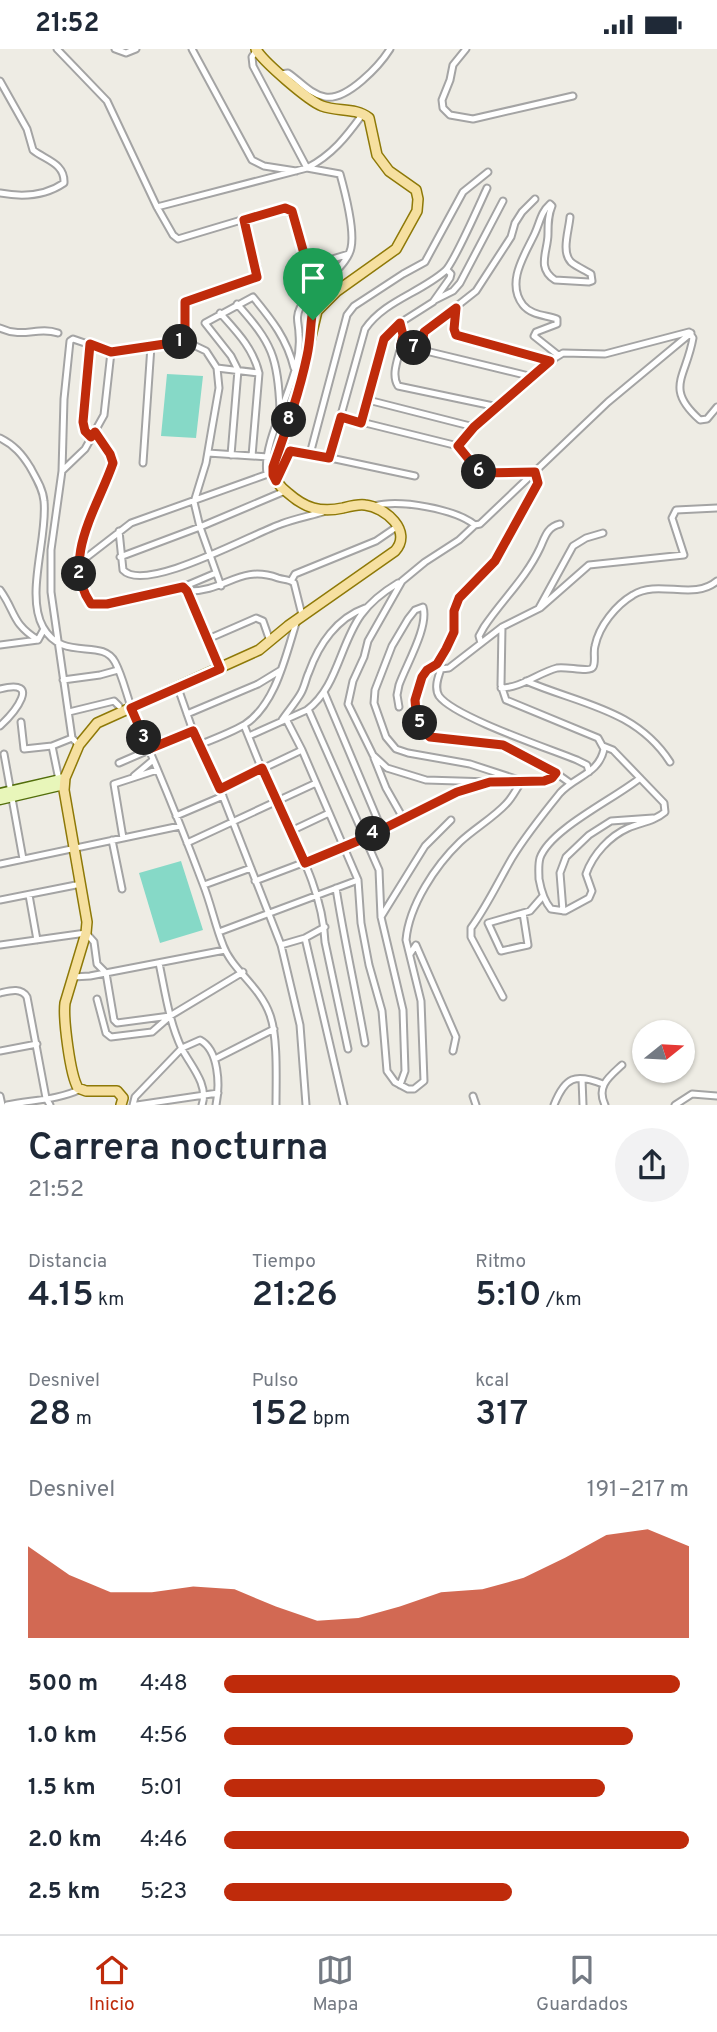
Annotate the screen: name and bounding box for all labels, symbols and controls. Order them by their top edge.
text: 21:52 [35,8,99,41]
pin [283,248,343,320]
icon: arrive [294,259,332,297]
pin: 1 [162,325,198,359]
text: 1 [176,329,183,353]
pin: 7 [396,331,432,365]
text: 7 [408,335,419,359]
pin: 8 [272,403,306,437]
text: 8 [283,407,294,431]
pin: 6 [462,455,496,489]
text: 6 [473,459,484,483]
pin: 2 [62,557,96,591]
text: 2 [73,561,84,585]
pin: 5 [402,705,438,741]
text: 5 [414,710,425,734]
pin: 3 [127,721,162,755]
text: 3 [138,725,149,749]
pin: 4 [356,817,390,851]
text: 4 [366,821,379,845]
north arrow [632,1020,695,1083]
map controls [632,1020,695,1083]
text: Carrera nocturna [28,1125,328,1174]
button: share [615,1128,689,1202]
text: 21:52 [28,1176,84,1205]
text: Distancia [28,1250,107,1274]
text: Tiempo [252,1250,316,1274]
text: Ritmo [475,1250,526,1274]
text: 4.15 [28,1274,94,1318]
text: 21:26 [252,1274,338,1318]
text: 5:10 [475,1274,542,1318]
text: km [94,1288,124,1312]
text: /km [542,1288,582,1312]
text: Desnivel [28,1369,100,1393]
text: Pulso [252,1369,298,1393]
text: kcal [475,1369,509,1393]
text: 28 [28,1393,71,1437]
text: 152 [252,1393,308,1437]
text: 317 [475,1393,528,1437]
text: m [71,1407,92,1431]
text: bpm [308,1407,350,1431]
text: Desnivel [28,1476,115,1505]
text: 191–217 m [587,1476,689,1505]
text: 500 m [28,1670,98,1699]
text: 4:48 [140,1670,188,1699]
text: 1.0 km [28,1722,97,1751]
text: 4:56 [140,1722,187,1751]
text: 1.5 km [28,1774,96,1803]
text: 5:01 [140,1774,183,1803]
text: 2.0 km [28,1826,102,1855]
text: 4:46 [140,1826,187,1855]
text: 2.5 km [28,1878,101,1907]
text: 5:23 [140,1878,187,1907]
tab: Inicio [89,1951,135,2017]
tab: Mapa [312,1951,358,2017]
tab: Guardados [536,1951,628,2017]

